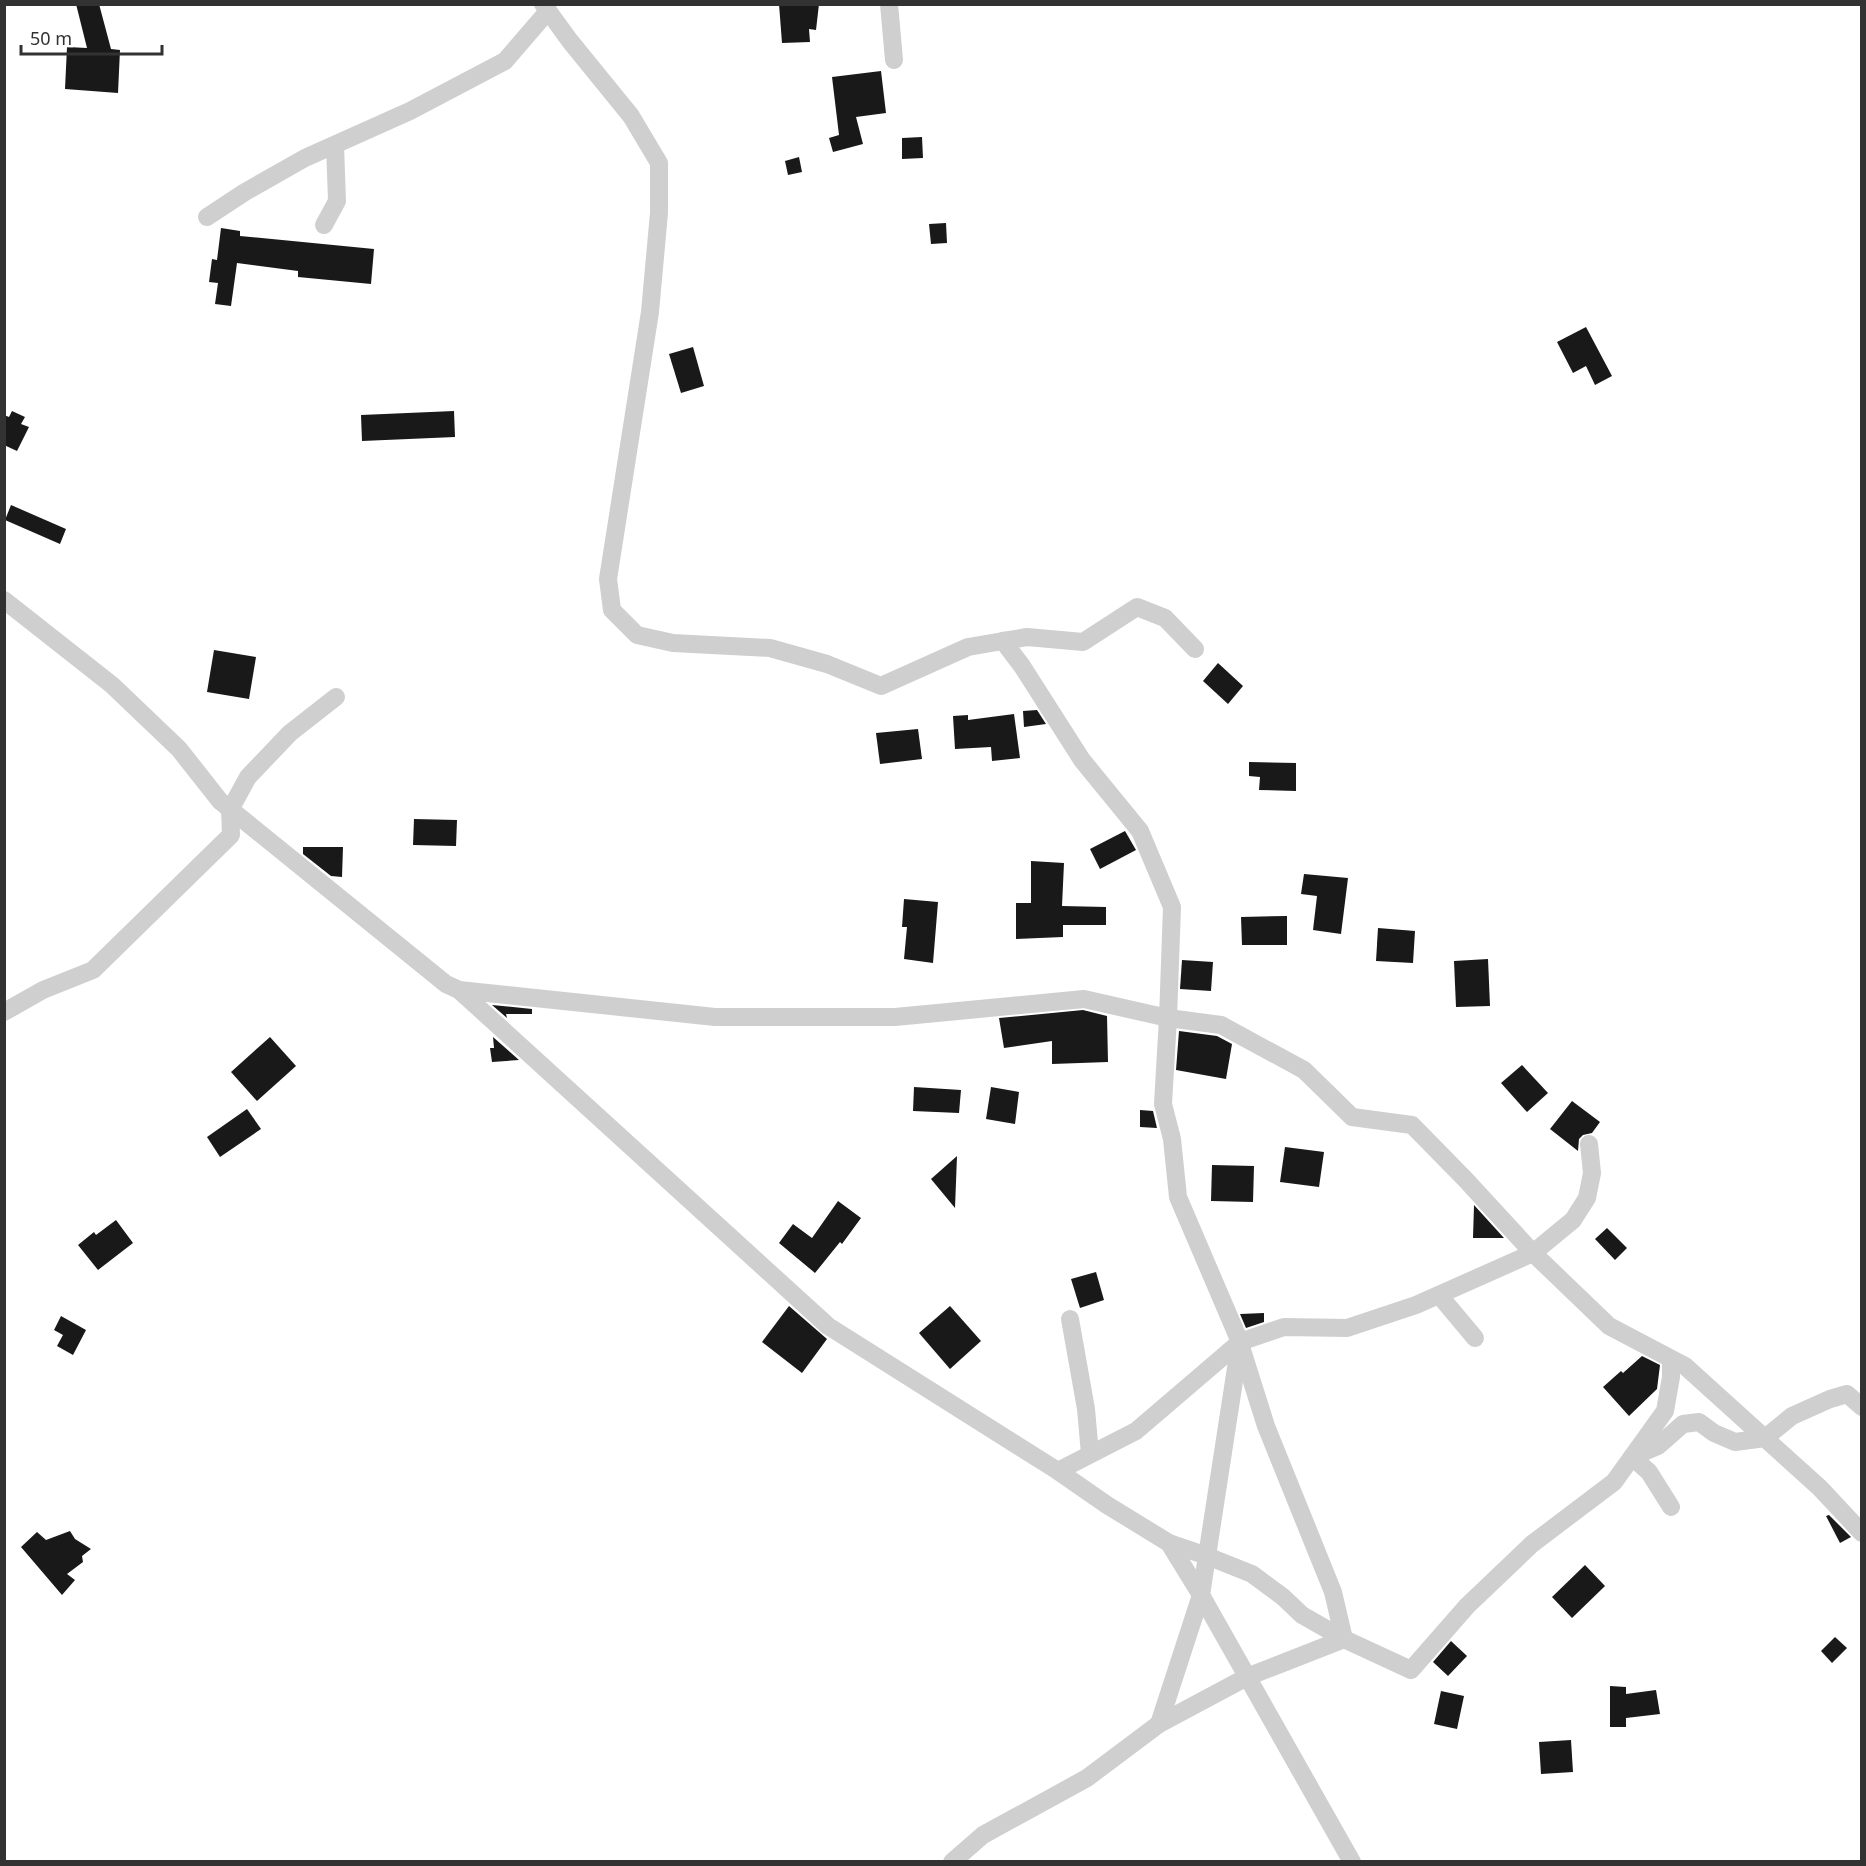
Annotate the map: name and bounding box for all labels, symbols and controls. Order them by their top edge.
scale bar [21,18,162,56]
text: 50 m [30,26,72,50]

